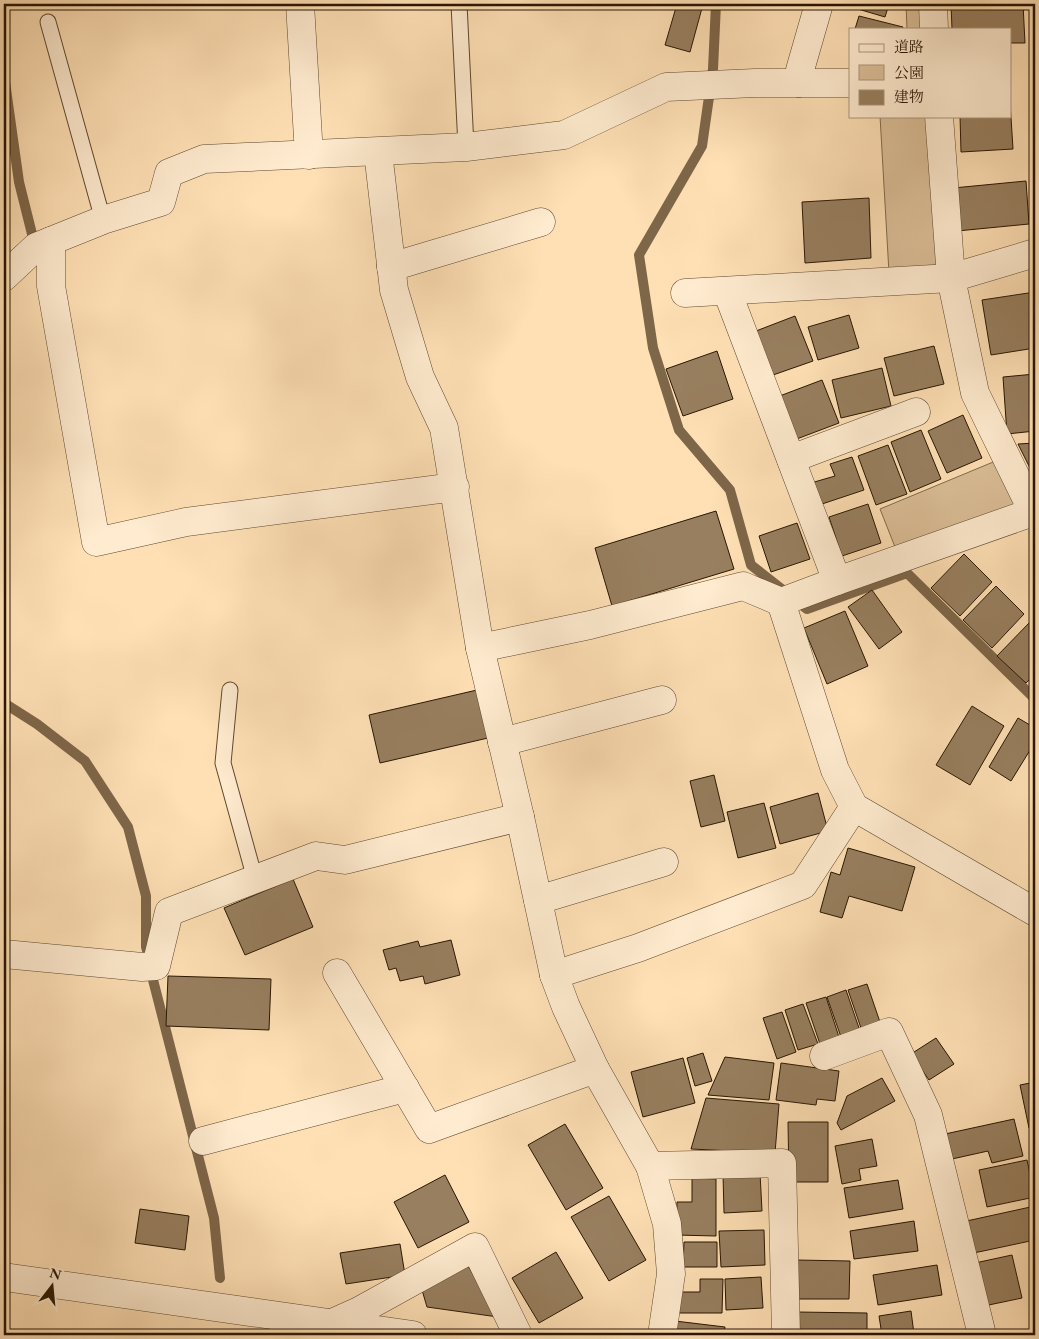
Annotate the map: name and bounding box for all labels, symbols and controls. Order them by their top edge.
legend [849,28,1012,118]
text: 道路 [894,37,924,56]
text: 公園 [894,63,924,82]
text: 建物 [894,87,924,106]
north arrow [28,1262,78,1312]
text: N [48,1263,64,1284]

